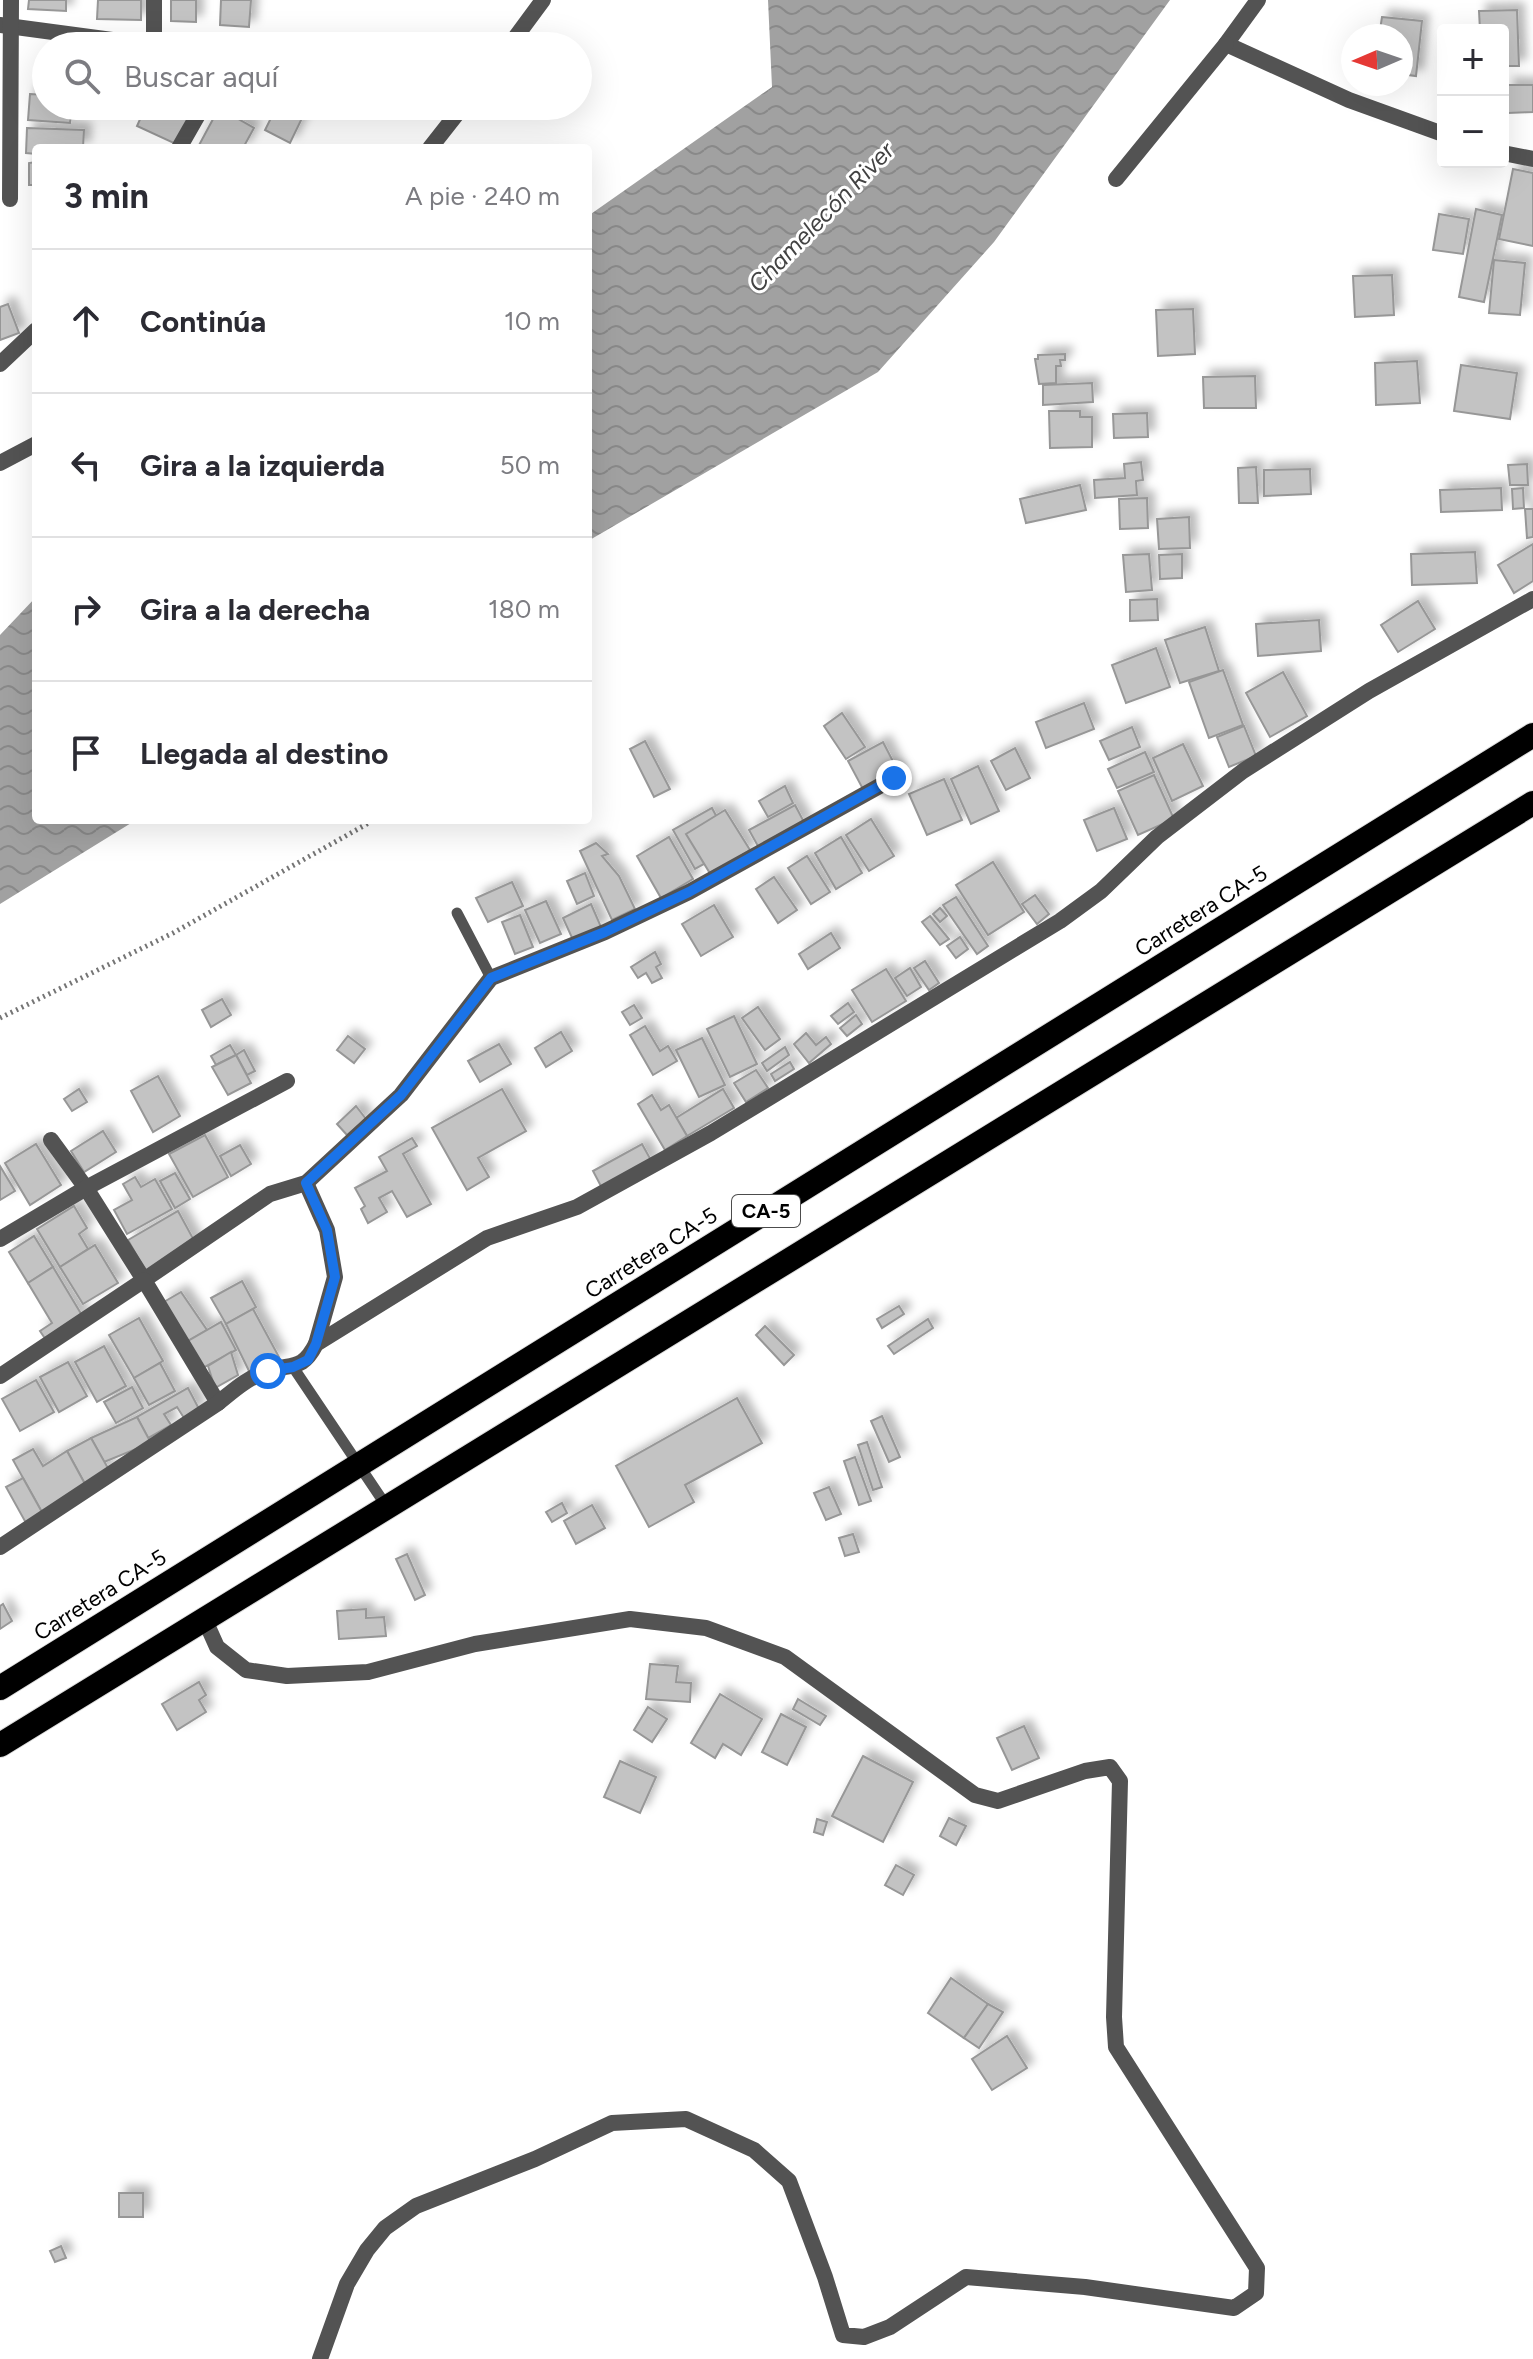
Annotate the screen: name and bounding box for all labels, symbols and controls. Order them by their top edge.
north arrow [1341,24,1413,96]
map controls [1437,24,1509,168]
button: + [1437,24,1509,96]
search box [32,32,592,120]
icon: search [60,54,104,98]
text: Buscar aquí [124,58,278,95]
button: − [1437,96,1509,168]
water label: Chamelecón River [742,135,901,298]
text: 3 min [64,176,149,217]
text: A pie · 240 m [405,180,560,212]
icon: ahead [64,299,108,343]
text: Continúa [140,303,266,340]
text: 10 m [504,305,560,337]
icon: left [64,443,108,487]
text: Gira a la izquierda [140,447,385,484]
text: 50 m [500,449,560,481]
icon: right [64,587,108,631]
text: Gira a la derecha [140,591,370,628]
text: 180 m [488,593,560,625]
icon: arrive [64,731,108,775]
text: Llegada al destino [140,735,388,772]
route end [876,760,912,796]
street label: Carretera CA-5 [1130,860,1272,962]
road number: CA-5 [732,1195,800,1227]
street label: Carretera CA-5 [580,1202,722,1304]
route start [250,1353,286,1389]
street label: Carretera CA-5 [29,1544,171,1646]

